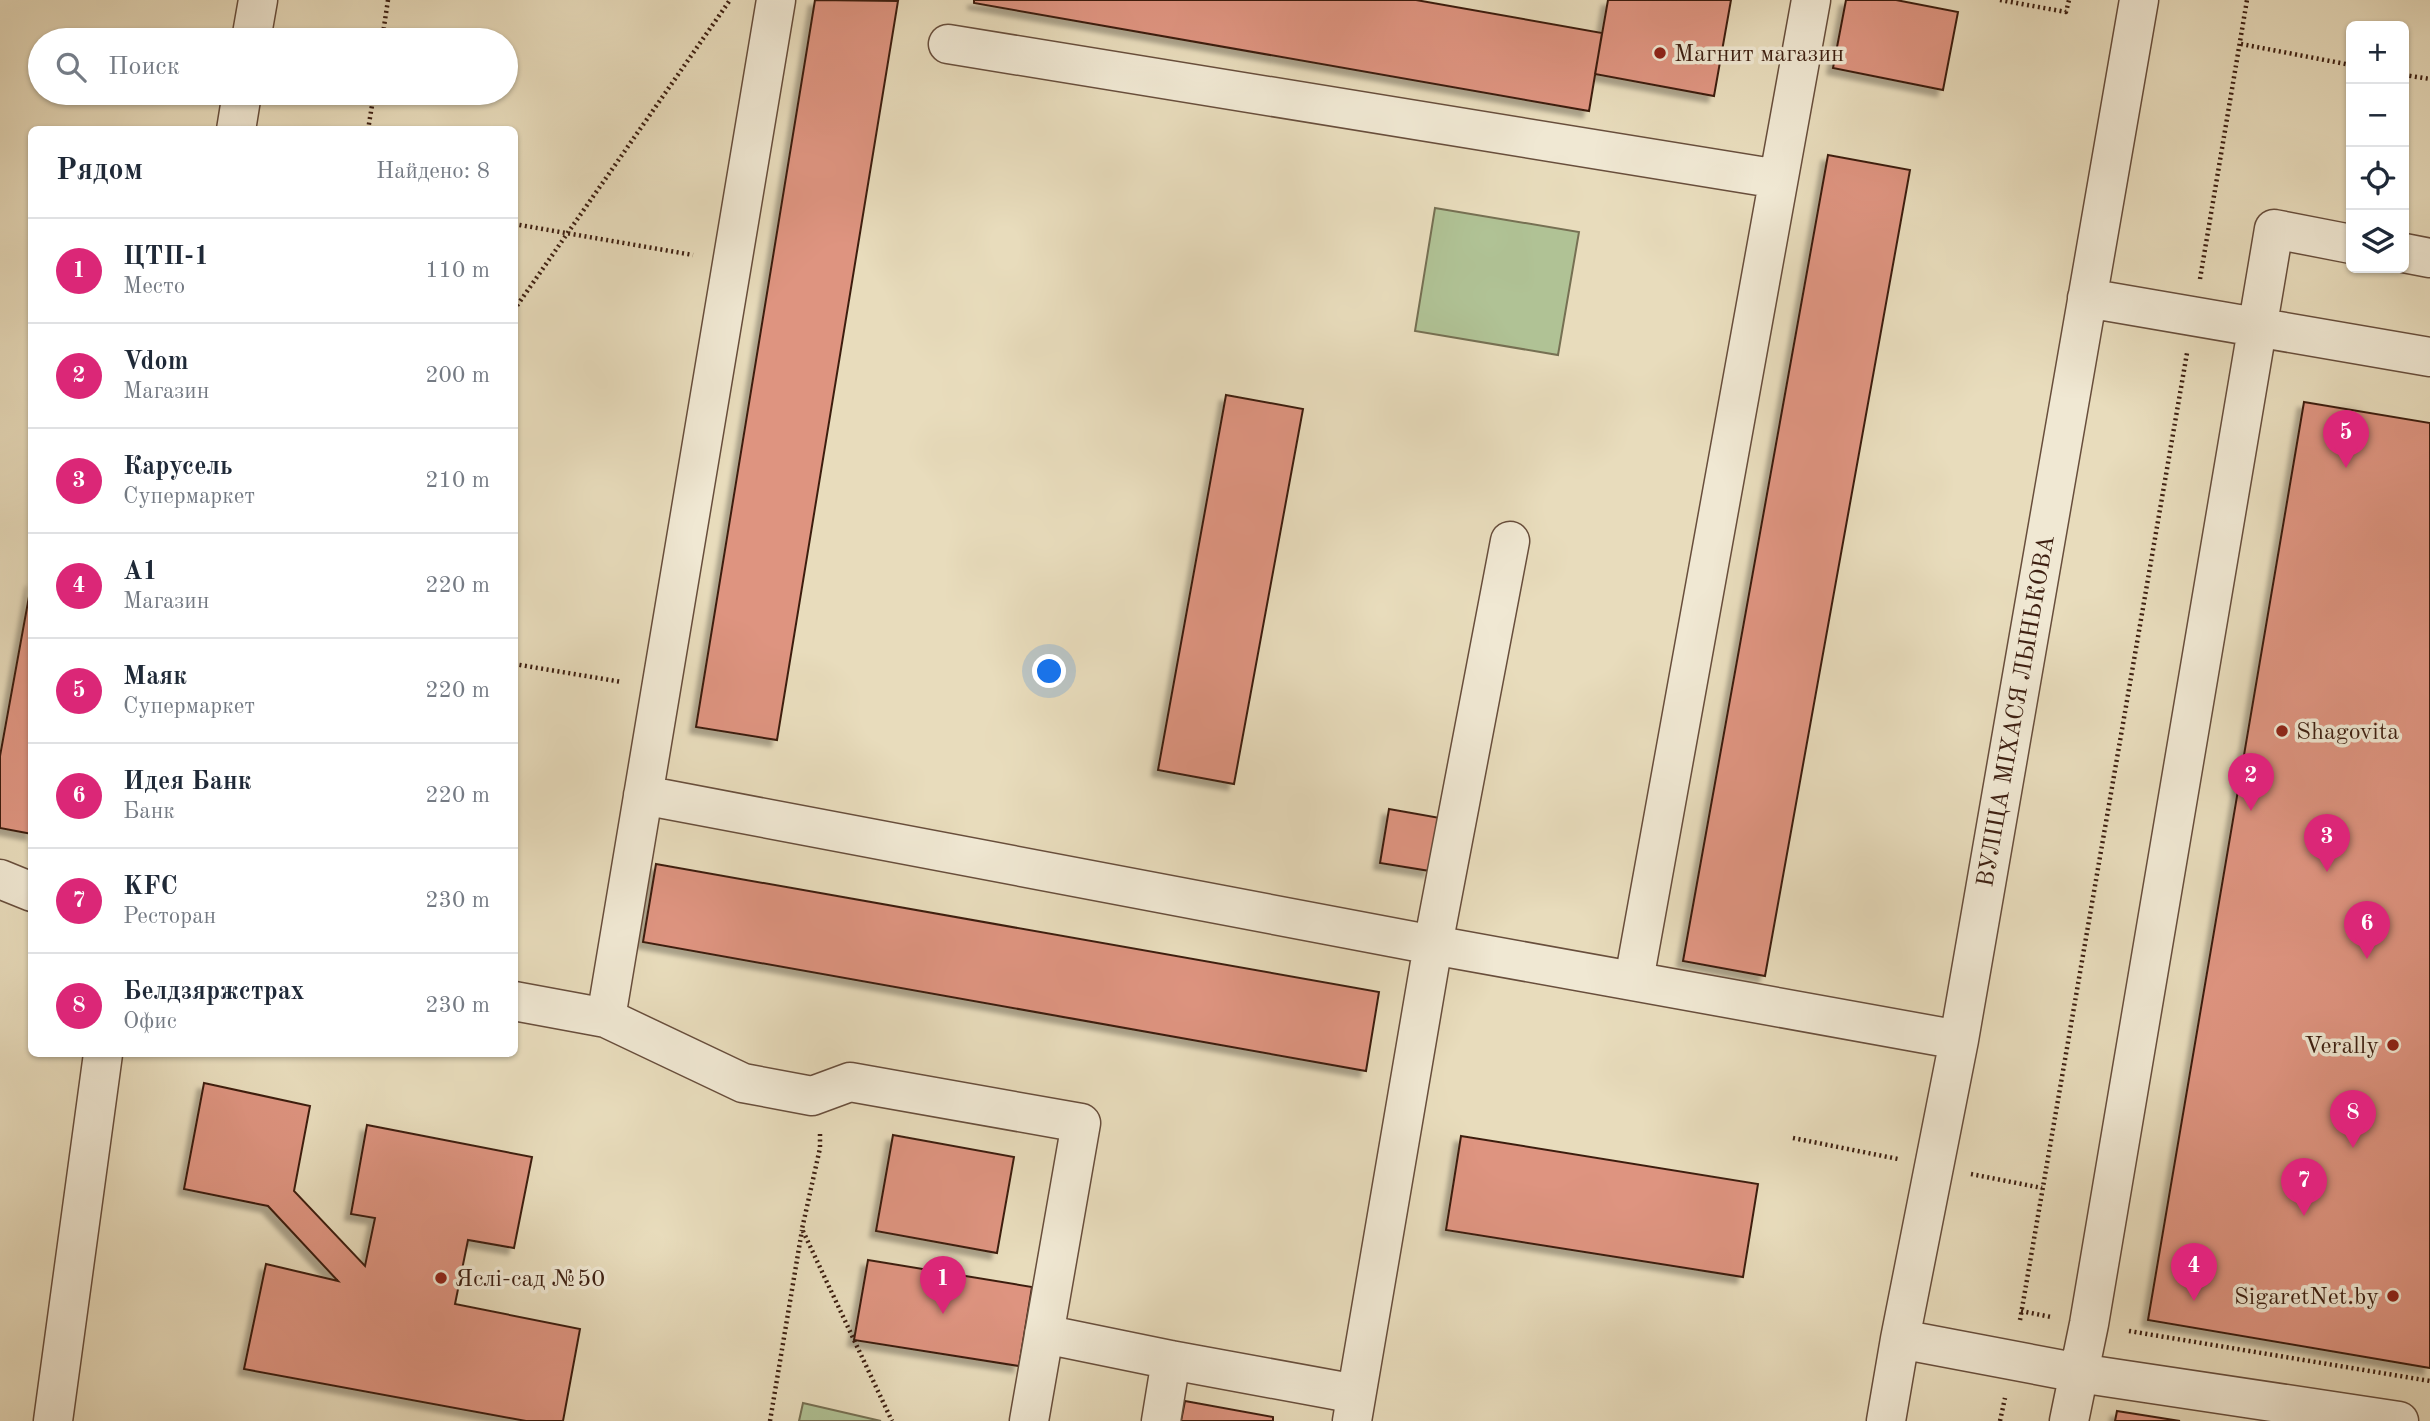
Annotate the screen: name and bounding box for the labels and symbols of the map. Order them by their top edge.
place label: Магнит магазин [1674,43,1844,67]
marker: Магнит магазин [1652,45,1668,61]
pin: 5 [2323,410,2369,468]
street label: ВУЛІЦА МІХАСЯ ЛЫНЬКОВА [1974,534,2060,889]
your location [1032,654,1066,688]
place label: Shagovita [2296,721,2399,745]
marker: Shagovita [2274,723,2290,739]
pin: 2 [2228,753,2274,811]
pin: 3 [2304,814,2350,872]
pin: 6 [2344,901,2390,959]
place label: Verally [2304,1035,2379,1059]
marker: Verally [2385,1037,2401,1053]
pin: 8 [2330,1090,2376,1148]
pin: 7 [2281,1158,2327,1216]
pin: 4 [2171,1243,2217,1301]
pin: 1 [920,1256,966,1314]
place label: Яслі-сад №50 [455,1268,605,1292]
marker: Яслі-сад №50 [433,1270,449,1286]
place label: SigaretNet.by [2234,1286,2379,1310]
marker: SigaretNet.by [2385,1288,2401,1304]

